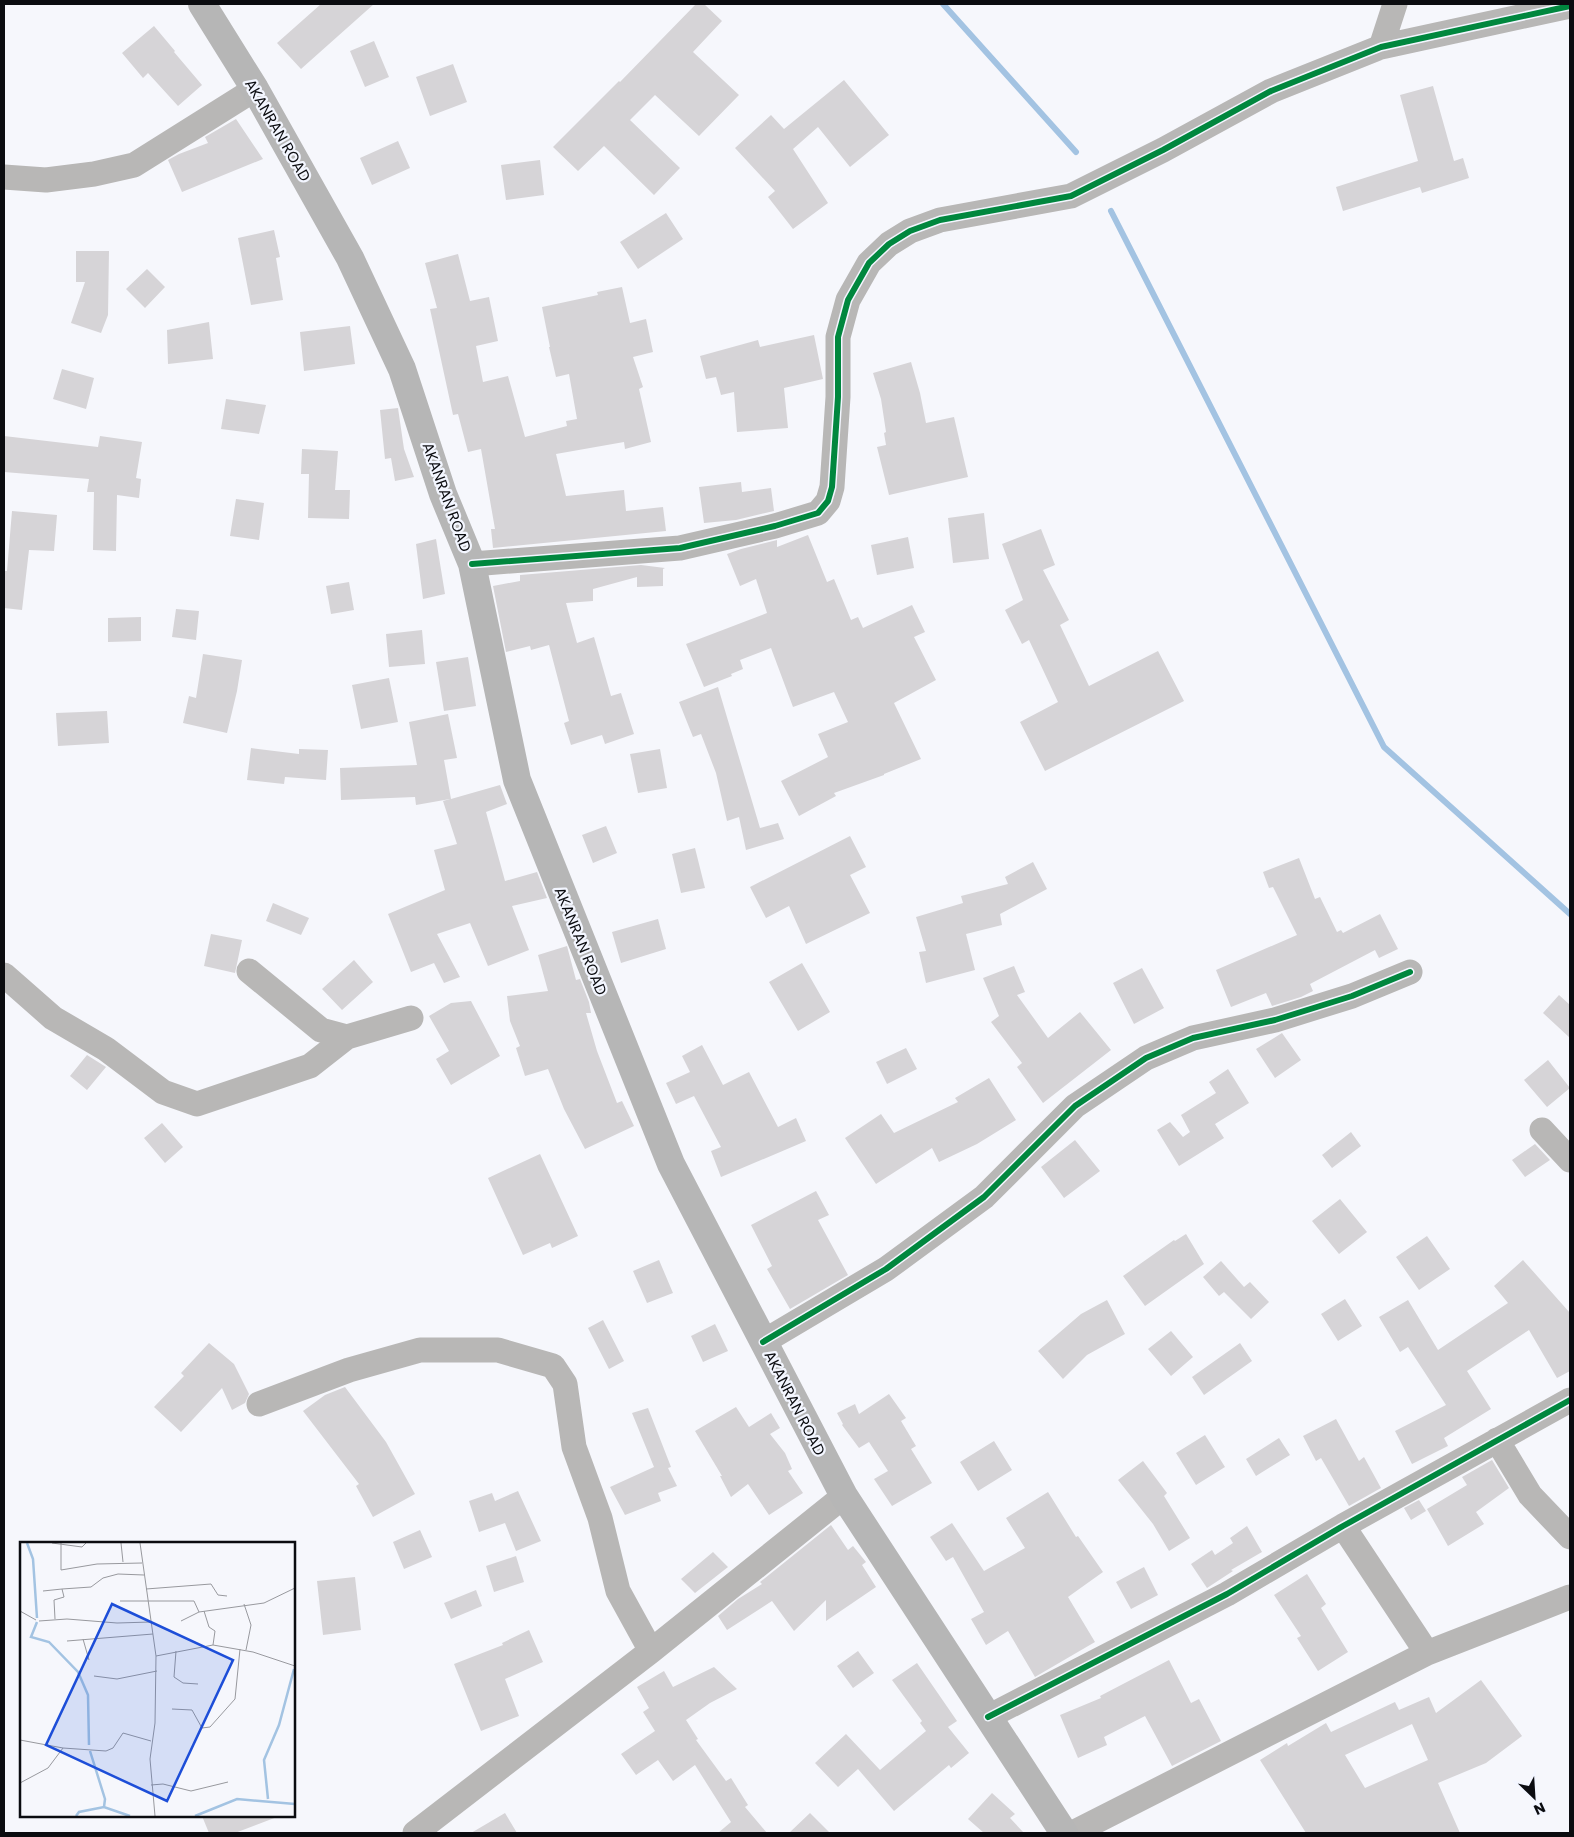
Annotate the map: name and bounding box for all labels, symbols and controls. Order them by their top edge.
street label: AKANRAN ROAD [240,75,316,185]
street label: AKANRAN ROAD [417,439,477,555]
street label: AKANRAN ROAD [550,884,612,998]
street label: AKANRAN ROAD [760,1347,830,1459]
inset map [20,1542,295,1817]
north arrow [1509,1772,1559,1822]
text: N [1530,1797,1548,1820]

